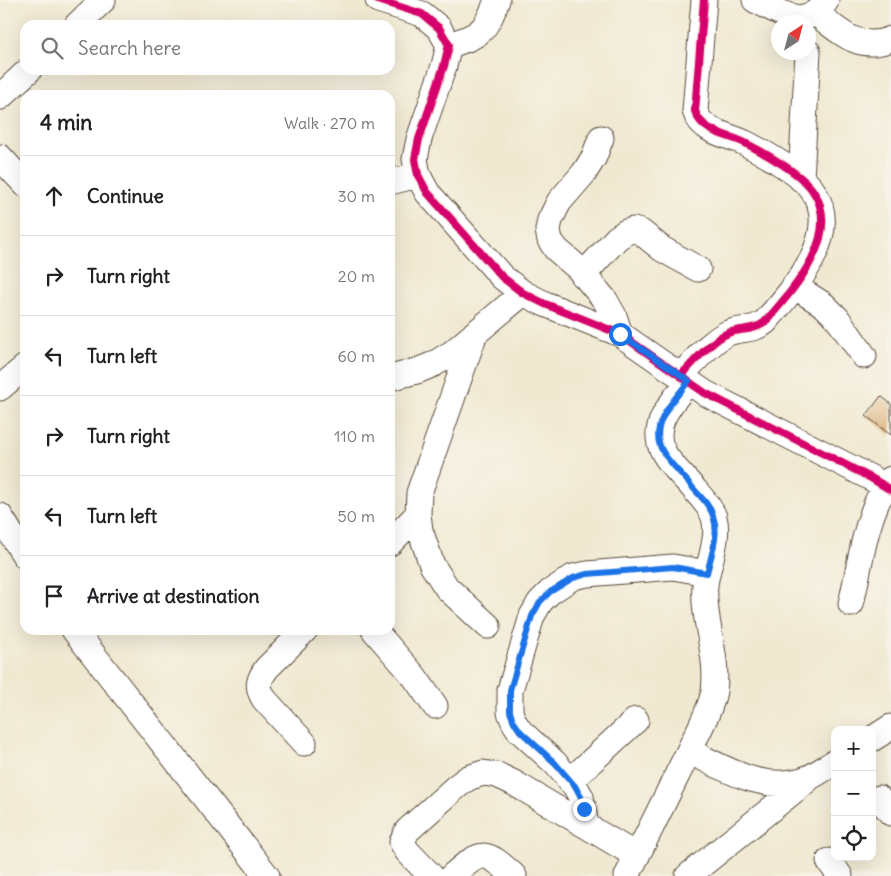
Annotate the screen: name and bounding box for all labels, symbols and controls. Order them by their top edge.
north arrow [771,15,816,60]
search box [20,20,395,75]
icon: search [38,34,66,62]
text: Search here [78,36,181,60]
text: 4 min [40,109,92,136]
text: Walk · 270 m [284,113,375,133]
icon: ahead [40,182,68,210]
text: Continue [87,184,164,208]
text: 30 m [338,186,375,206]
icon: right [40,262,68,290]
text: Turn right [87,264,170,288]
text: 20 m [338,266,375,286]
route start [609,323,632,346]
icon: left [40,342,68,370]
text: Turn left [87,344,157,368]
text: 60 m [337,346,375,366]
icon: right [40,422,68,450]
text: Turn right [87,424,170,448]
text: 110 m [334,426,375,446]
icon: left [40,502,68,530]
text: Turn left [87,504,157,528]
text: 50 m [337,506,375,526]
icon: arrive [40,582,68,610]
text: Arrive at destination [87,584,260,608]
map controls [831,726,876,861]
button: + [831,726,876,771]
button: − [831,771,876,816]
route end [573,798,596,821]
button: locate [831,816,876,861]

